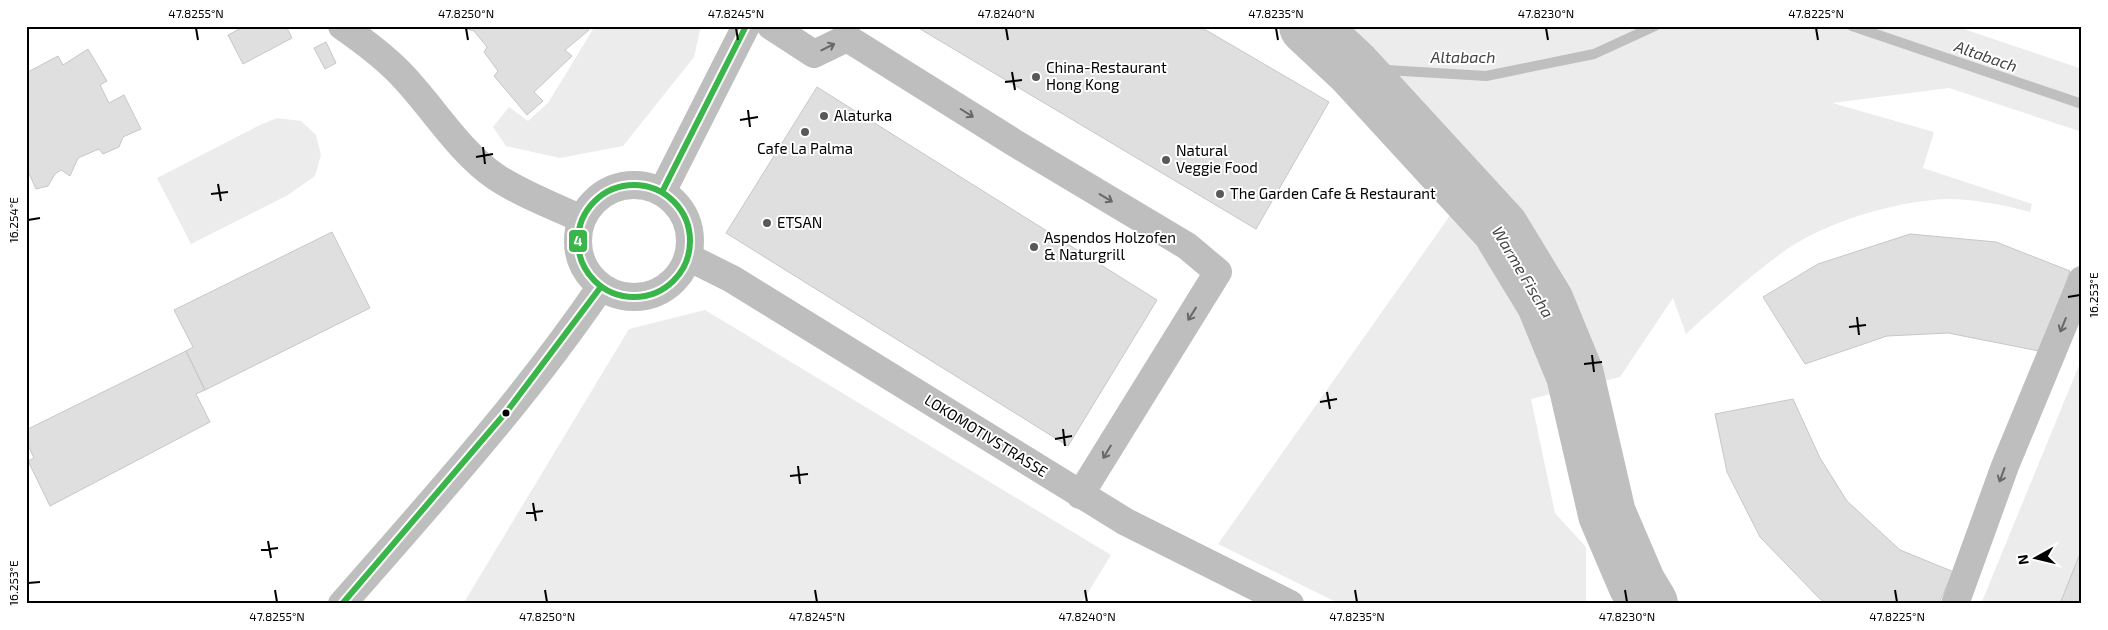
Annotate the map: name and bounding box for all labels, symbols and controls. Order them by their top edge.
text: 47.8255°N [168,6,224,20]
text: 47.8250°N [438,6,494,20]
text: 47.8245°N [708,6,764,20]
text: 47.8240°N [977,6,1035,20]
text: 47.8235°N [1248,6,1304,20]
text: 47.8230°N [1518,6,1574,20]
text: 47.8225°N [1788,6,1844,20]
water label: Altabach [1951,36,2020,75]
one-way arrow [820,42,835,51]
water label: Altabach [1430,47,1496,66]
place label: China-Restaurant Hong Kong [1046,58,1167,93]
marker: China-Restaurant Hong Kong [1030,71,1042,83]
place label: Alaturka [834,106,892,124]
one-way arrow [960,109,974,119]
marker: Alaturka [818,110,830,122]
marker: Cafe La Palma [799,126,811,138]
place label: Cafe La Palma [757,139,853,157]
place label: Natural Veggie Food [1176,141,1258,176]
marker: Natural Veggie Food [1160,154,1172,166]
place label: The Garden Cafe & Restaurant [1230,184,1436,202]
marker: The Garden Cafe & Restaurant [1214,188,1226,200]
one-way arrow [1098,193,1112,203]
text: 16.254°E [6,197,20,243]
place label: ETSAN [777,213,822,231]
marker: ETSAN [761,217,773,229]
water label: Warme Fischa [1489,223,1558,321]
place label: Aspendos Holzofen & Naturgrill [1044,228,1176,263]
line badge: 4 [568,229,588,253]
text: 4 [574,232,583,249]
marker: Aspendos Holzofen & Naturgrill [1028,241,1040,253]
text: 16.253°E [2086,272,2100,318]
one-way arrow [1187,306,1197,320]
one-way arrow [2058,317,2068,332]
street label: LOKOMOTIVSTRASSE [922,390,1051,480]
unlabelled marker [501,408,511,418]
one-way arrow [1101,444,1111,458]
one-way arrow [1997,467,2006,482]
north arrow [2010,532,2060,582]
text: N [2014,554,2032,566]
text: 16.253°E [6,560,20,606]
text: 47.8255°N [249,609,305,623]
text: 47.8250°N [519,609,575,623]
text: 47.8245°N [789,609,845,623]
text: 47.8240°N [1058,609,1116,623]
text: 47.8235°N [1329,609,1385,623]
text: 47.8230°N [1599,609,1655,623]
text: 47.8225°N [1869,609,1925,623]

